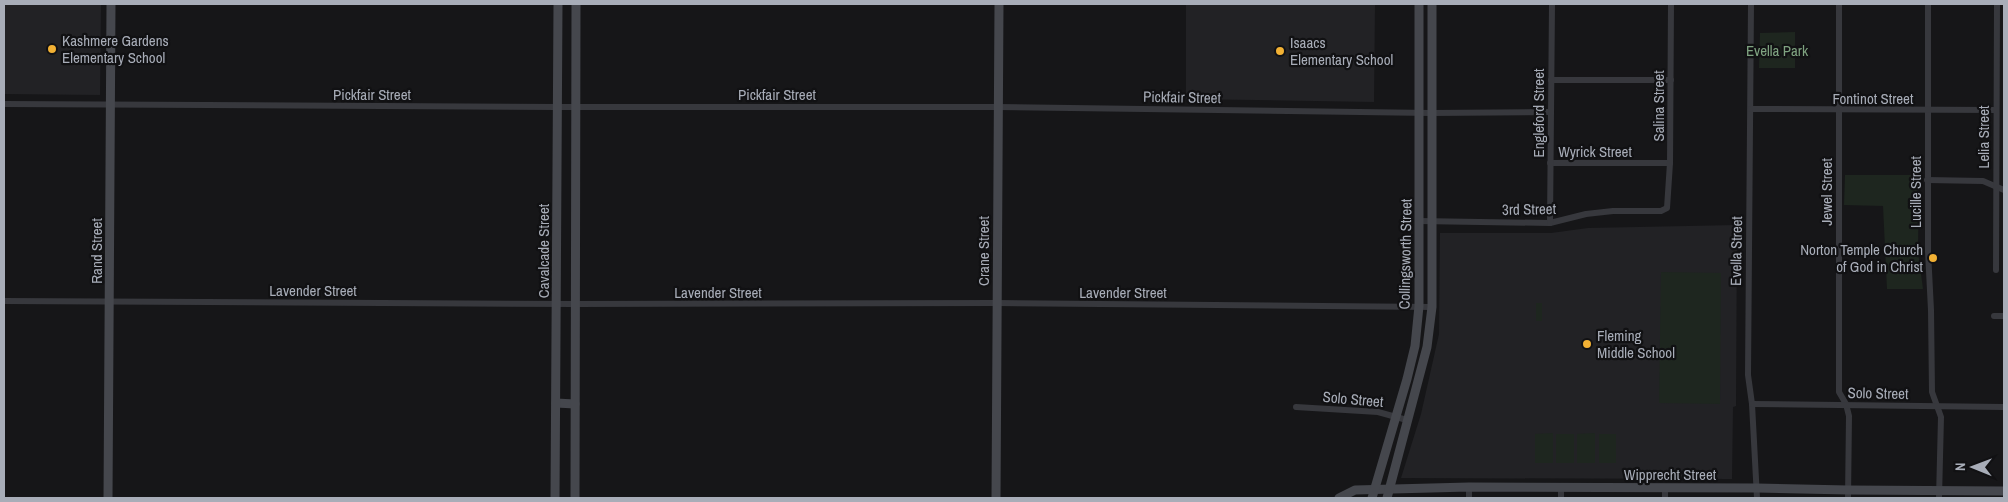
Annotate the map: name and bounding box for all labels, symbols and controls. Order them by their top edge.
place label: Kashmere Gardens Elementary School [62,30,169,68]
place label: Isaacs Elementary School [1290,32,1393,70]
park label: Evella Park [1746,40,1809,61]
marker: Kashmere Gardens Elementary School [46,43,58,55]
marker: Isaacs Elementary School [1274,45,1286,57]
street label: Engleford Street [1528,68,1549,157]
street label: Salina Street [1648,70,1669,142]
street label: Pickfair Street [333,84,412,105]
street label: Pickfair Street [738,84,817,105]
street label: Pickfair Street [1143,86,1222,108]
street label: Fontinot Street [1833,88,1914,109]
street label: Lelia Street [1973,105,1994,168]
street label: Wyrick Street [1558,141,1632,162]
street label: Lucille Street [1905,156,1926,228]
street label: Jewel Street [1816,158,1837,226]
street label: Collingsworth Street [1394,198,1416,310]
street label: 3rd Street [1502,198,1557,220]
street label: Cavalcade Street [533,203,554,298]
street label: Evella Street [1725,215,1747,286]
street label: Crane Street [973,216,994,286]
street label: Rand Street [86,218,107,284]
place label: Norton Temple Church of God in Christ [1800,239,1924,277]
marker: Norton Temple Church of God in Christ [1927,252,1939,264]
street label: Lavender Street [269,280,357,301]
street label: Lavender Street [674,282,762,303]
street label: Lavender Street [1079,282,1167,303]
place label: Fleming Middle School [1597,325,1675,363]
marker: Fleming Middle School [1581,338,1593,350]
street label: Solo Street [1847,382,1909,404]
street label: Solo Street [1322,386,1385,412]
north arrow [1948,442,1998,492]
text: N [1951,462,1969,471]
street label: Wipprecht Street [1624,464,1717,485]

